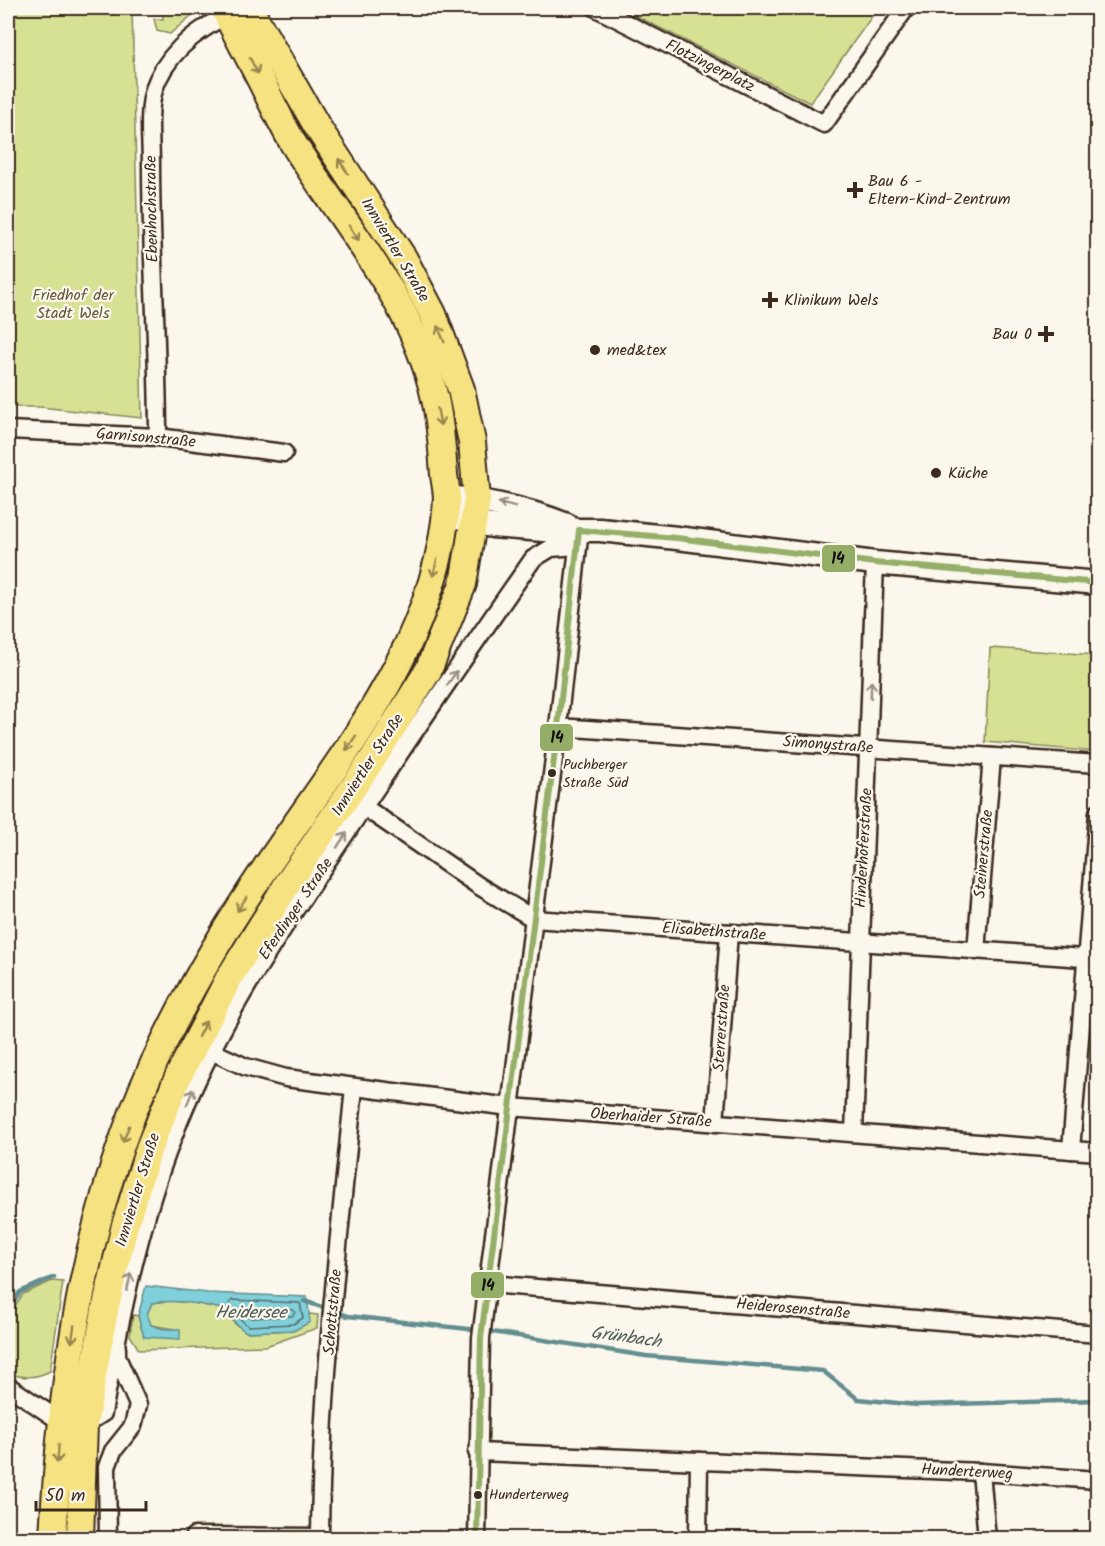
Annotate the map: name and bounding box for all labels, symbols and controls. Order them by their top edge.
street label: Flotzingerplatz [661,33,759,99]
one-way arrow [249,57,260,75]
street label: Ebenhochstraße [139,155,165,263]
one-way arrow [336,158,348,175]
place label: Bau 6 - Eltern-Kind-Zentrum [868,169,1011,212]
marker: Bau 6 - Eltern-Kind-Zentrum [846,181,864,199]
street label: Innviertler Straße [354,193,436,307]
one-way arrow [348,224,360,241]
park label: Friedhof der Stadt Wels [32,283,115,326]
place label: Klinikum Wels [784,288,879,313]
marker: Klinikum Wels [761,291,779,309]
place label: Bau 0 [992,322,1032,347]
one-way arrow [435,325,446,343]
marker: Bau 0 [1037,325,1055,343]
place label: med&tex [607,338,668,363]
marker: med&tex [588,343,602,357]
one-way arrow [434,407,445,427]
street label: Garnisonstraße [95,421,197,455]
place label: Küche [948,461,988,486]
marker: Küche [929,466,943,480]
one-way arrow [498,499,517,511]
line badge: 14 [821,544,856,573]
text: 14 [831,547,845,572]
one-way arrow [429,558,440,578]
one-way arrow [446,670,458,687]
one-way arrow [865,680,876,700]
street label: Innviertler Straße [325,709,411,821]
line badge: 14 [539,723,574,752]
text: 14 [550,726,564,751]
street label: Simonystraße [782,729,874,761]
one-way arrow [345,734,357,751]
place label: Puchberger Straße Süd [563,754,629,794]
marker: Puchberger Straße Süd [546,767,558,779]
street label: Hinderhoferstraße [848,787,880,909]
street label: Steinerstraße [968,809,1000,899]
one-way arrow [336,832,348,848]
street label: Eferdinger Straße [252,853,340,965]
one-way arrow [235,896,248,913]
street label: Elisabethstraße [661,916,767,948]
street label: Sterrerstraße [706,984,738,1072]
one-way arrow [196,1020,208,1038]
one-way arrow [184,1089,196,1107]
street label: Oberhaider Straße [590,1101,712,1135]
one-way arrow [120,1125,131,1143]
street label: Innviertler Straße [109,1130,167,1250]
street label: Schottstraße [317,1268,349,1356]
line badge: 14 [470,1271,505,1299]
one-way arrow [124,1273,135,1292]
text: 14 [481,1274,495,1299]
street label: Heiderosenstraße [735,1292,851,1326]
water label: Heidersee [215,1299,289,1328]
water label: Grünbach [589,1319,664,1357]
one-way arrow [67,1323,78,1343]
one-way arrow [52,1443,63,1463]
street label: Hunderterweg [921,1457,1013,1487]
scale bar [36,1474,146,1512]
text: 50 m [45,1482,85,1511]
place label: Hunderterweg [489,1484,569,1506]
marker: Hunderterweg [472,1489,484,1501]

